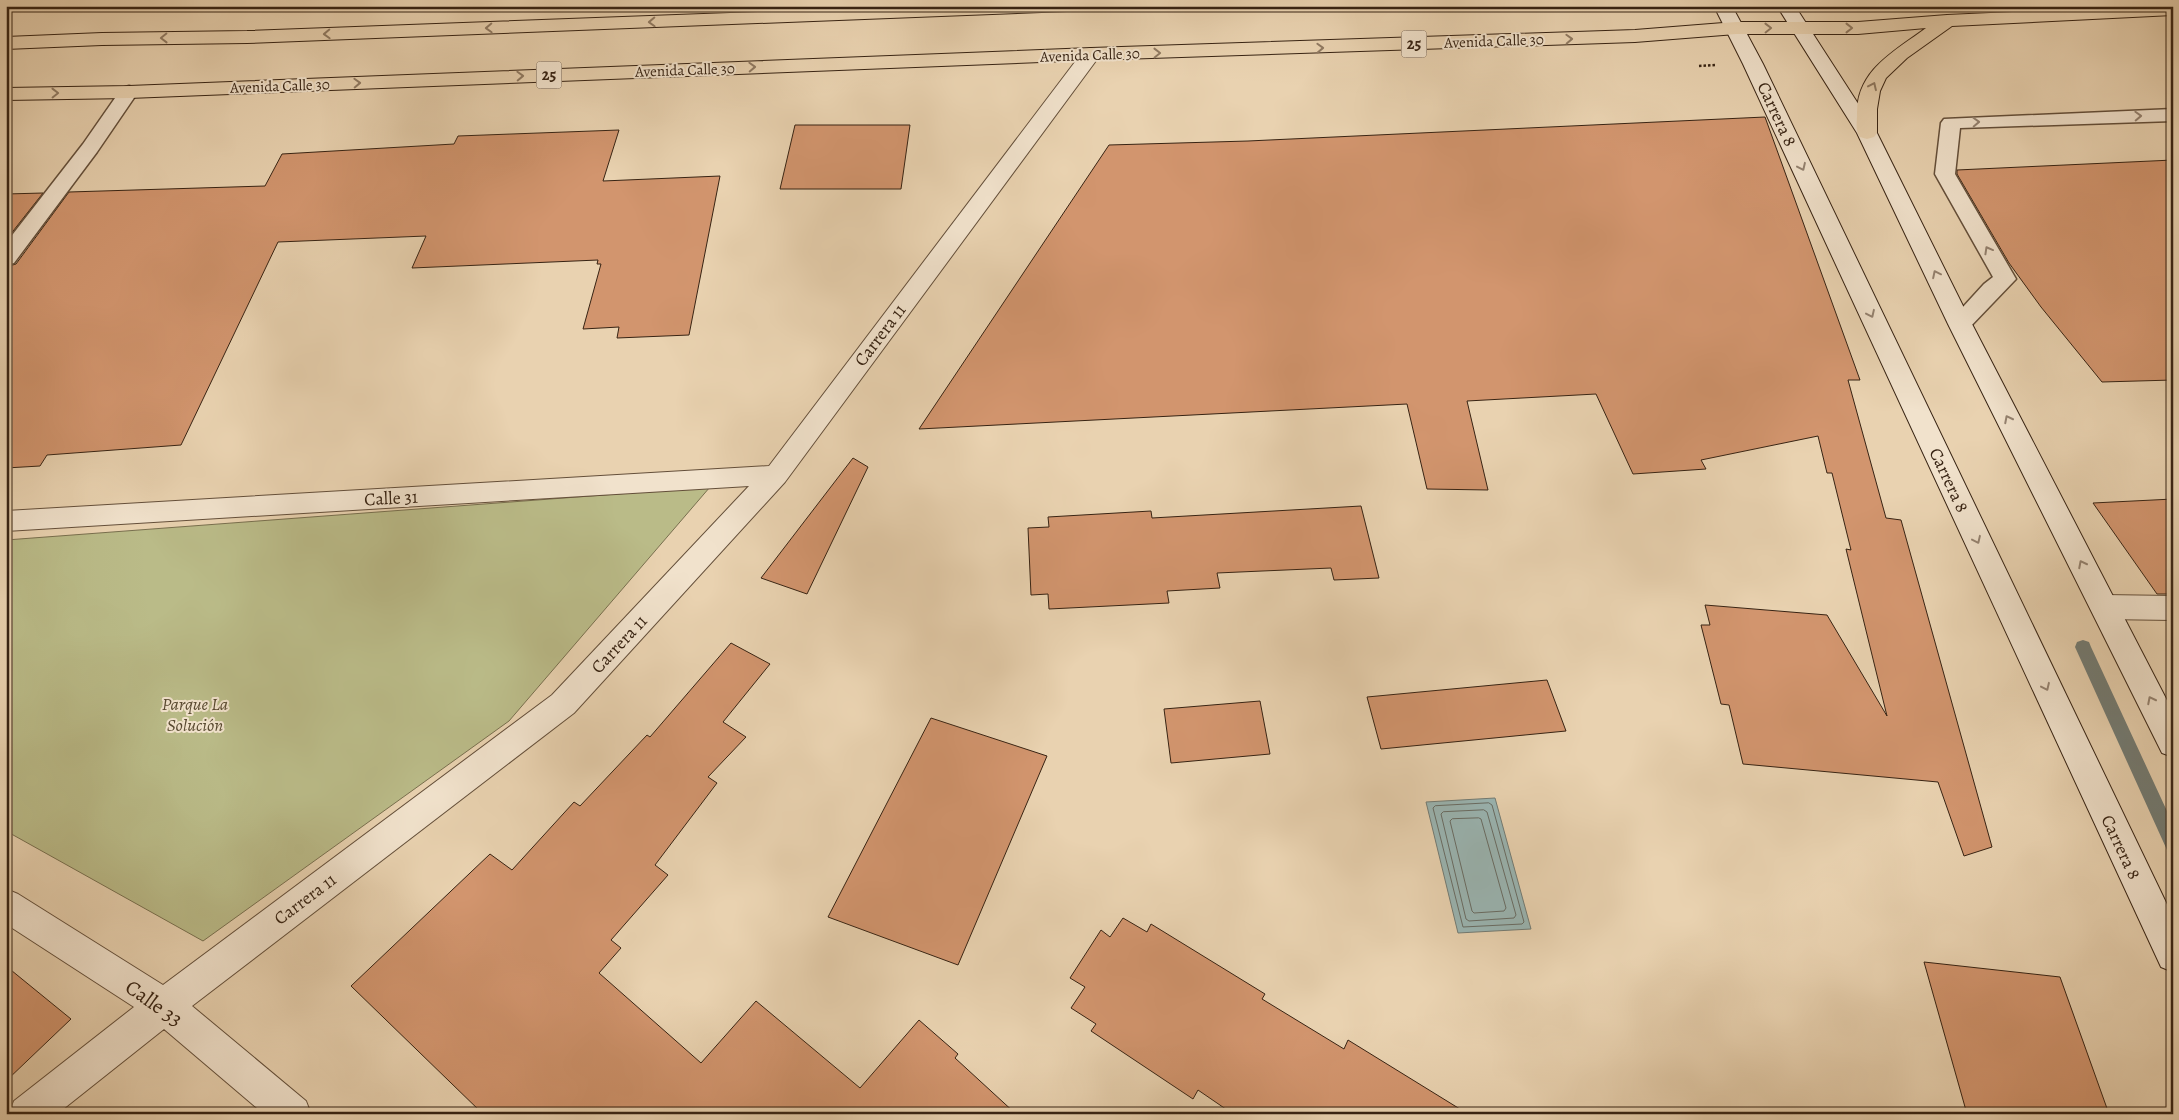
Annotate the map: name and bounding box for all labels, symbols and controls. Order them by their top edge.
one-way arrow [647,17,655,27]
one-way arrow [485,23,493,34]
one-way arrow [1764,23,1772,33]
one-way arrow [1845,23,1853,33]
one-way arrow [322,29,330,40]
street label: Avenida Calle 30 [1443,29,1544,53]
road number: 25 [1402,31,1426,58]
one-way arrow [160,33,168,43]
one-way arrow [1566,33,1574,44]
one-way arrow [1316,42,1324,53]
street label: Avenida Calle 30 [1039,43,1140,67]
one-way arrow [1154,48,1162,58]
street label: Avenida Calle 30 [634,58,735,82]
road number: 25 [536,62,562,88]
one-way arrow [748,62,756,73]
one-way arrow [516,71,524,82]
street label: Avenida Calle 30 [229,74,330,98]
one-way arrow [354,77,362,88]
street label: Carrera 8 [1752,78,1802,150]
one-way arrow [1867,82,1877,91]
one-way arrow [52,88,59,98]
one-way arrow [2134,111,2142,121]
one-way arrow [1972,117,1980,128]
one-way arrow [1795,162,1806,171]
one-way arrow [1985,246,1995,255]
one-way arrow [1931,270,1942,279]
street label: Carrera 11 [849,299,911,371]
one-way arrow [1865,309,1875,318]
one-way arrow [2004,415,2014,424]
street label: Carrera 8 [1924,444,1974,516]
street label: Calle 31 [364,485,418,511]
one-way arrow [1971,535,1981,544]
one-way arrow [2078,560,2088,569]
street label: Carrera 11 [586,609,652,679]
one-way arrow [2040,682,2050,691]
park label: Parque La Solución [162,692,228,737]
one-way arrow [2147,696,2157,705]
street label: Carrera 8 [2096,811,2146,883]
street label: Carrera 11 [269,868,341,930]
street label: Calle 33 [120,973,188,1033]

